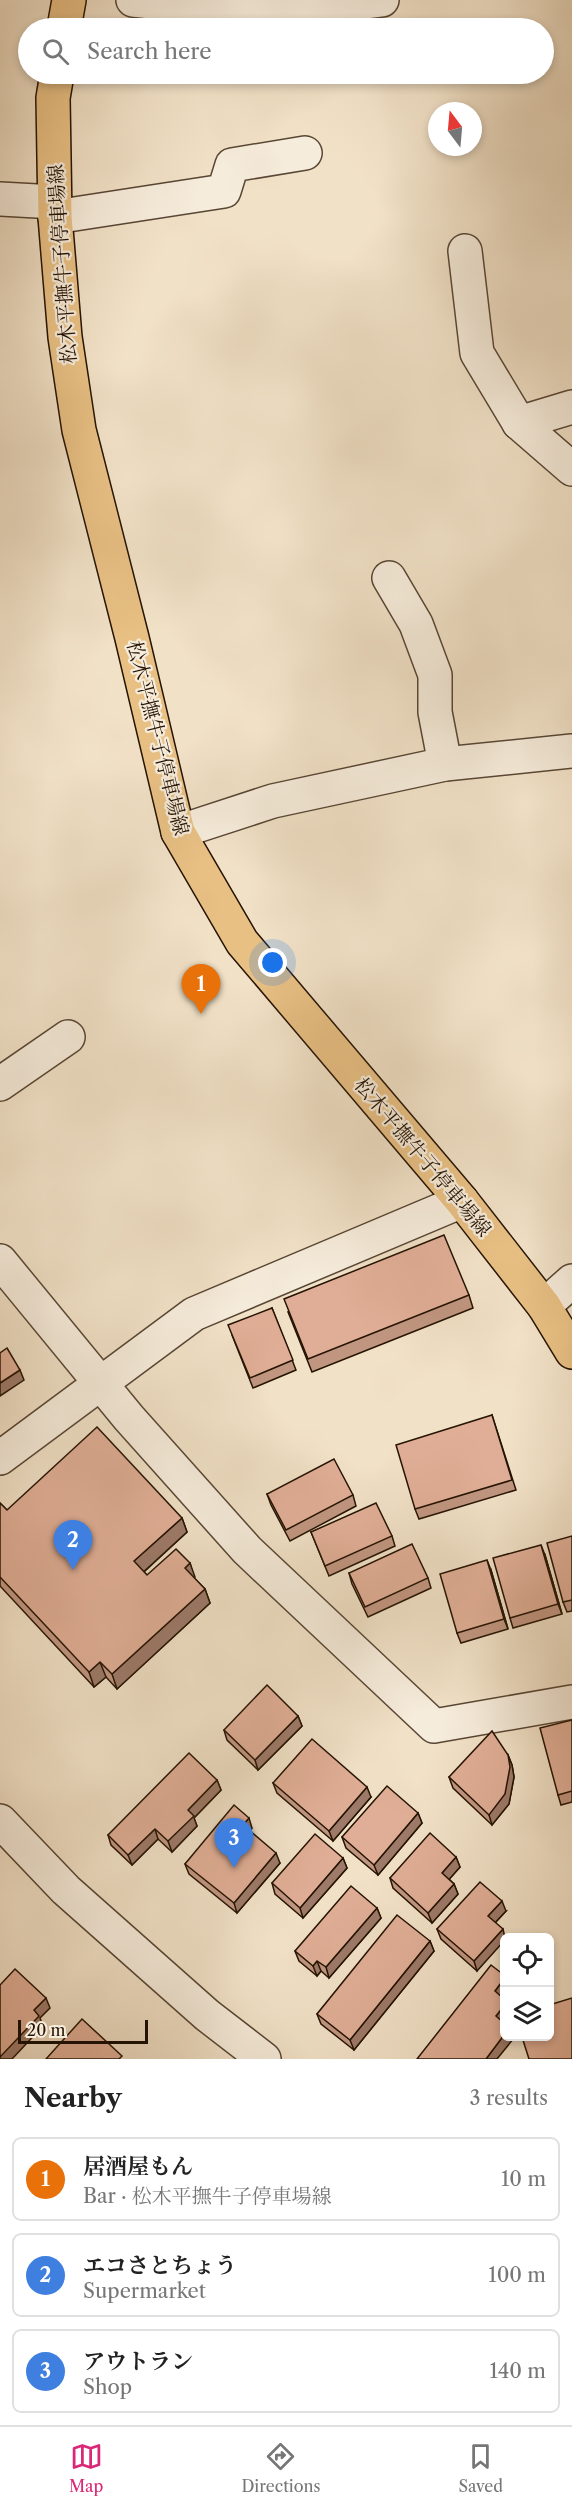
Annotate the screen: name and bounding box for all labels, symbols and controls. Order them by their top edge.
search box [18,18,554,84]
icon: search [39,35,72,68]
text: Search here [87,38,212,65]
north arrow [428,102,482,156]
street label: 松木平撫牛子停車場線 [43,163,81,365]
street label: 松木平撫牛子停車場線 [122,638,194,838]
your location [258,948,287,977]
pin: 1 [182,964,220,1014]
street label: 松木平撫牛子停車場線 [350,1073,496,1241]
pin: 2 [54,1520,92,1570]
pin: 3 [214,1818,254,1868]
map controls [500,1933,554,2041]
button: locate [500,1933,554,1987]
button: layers [500,1987,554,2041]
scale bar [18,2017,148,2044]
text: 20 m [27,2020,66,2040]
text: Nearby [24,2082,122,2114]
text: 3 results [470,2086,548,2110]
text: 居酒屋もん [83,2153,193,2180]
text: 1 [41,2167,50,2191]
text: 10 m [501,2167,546,2191]
text: Bar · 松木平撫牛子停車場線 [83,2184,332,2208]
text: エコさとちょう [83,2252,237,2279]
text: 2 [40,2263,51,2287]
text: 100 m [488,2263,546,2287]
text: Supermarket [83,2279,206,2303]
text: アウトラン [83,2348,193,2375]
text: 3 [40,2359,51,2383]
text: 140 m [489,2359,546,2383]
text: Shop [83,2375,132,2399]
tab: Map [69,2440,103,2496]
tab: Directions [241,2440,320,2496]
tab: Saved [459,2440,503,2496]

